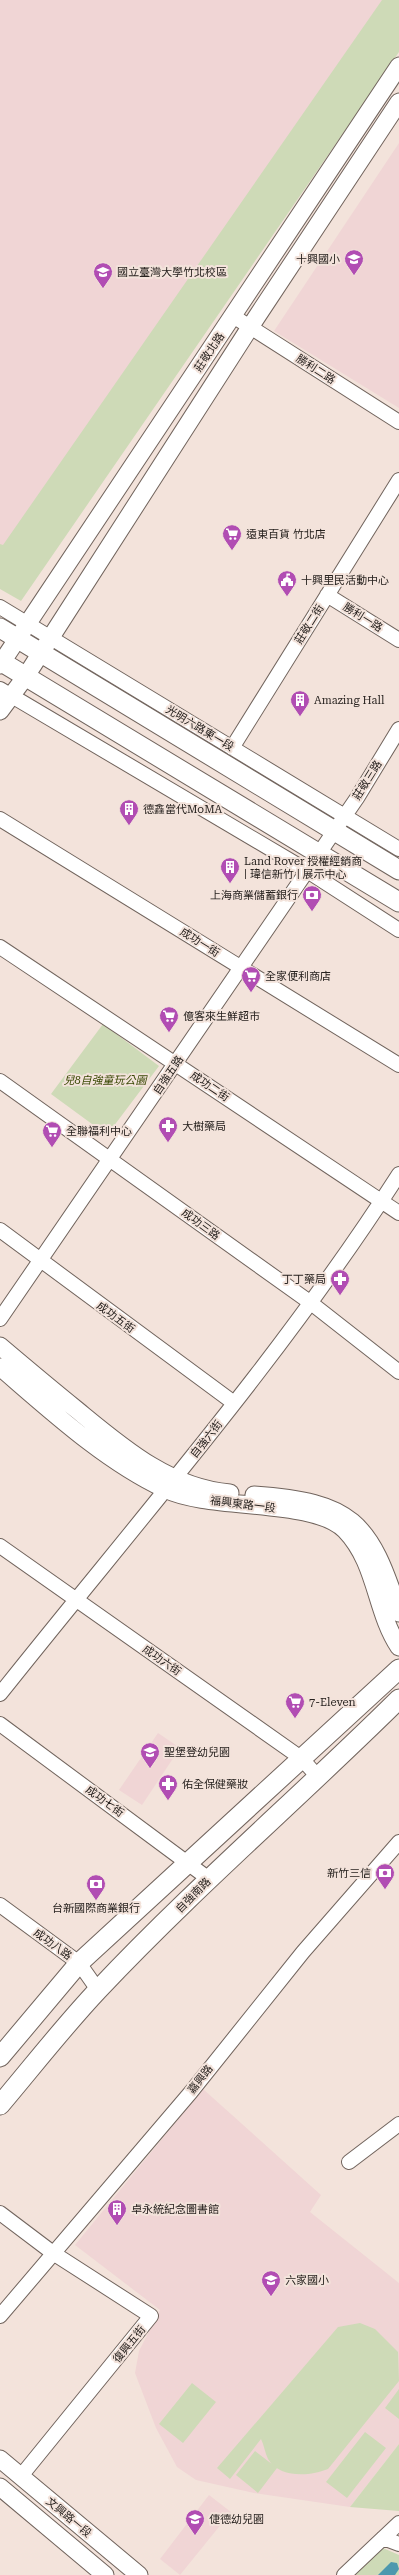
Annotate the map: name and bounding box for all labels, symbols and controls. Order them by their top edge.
school or university icon: 十興國小 [343,248,365,276]
place label: 十興國小 [296,253,340,266]
school or university icon: 國立臺灣大學竹北校區 [92,261,114,289]
place label: 國立臺灣大學竹北校區 [117,266,227,279]
street label: 莊敬北路 [192,330,227,374]
street label: 勝利二路 [294,352,338,387]
supermarket icon: 遠東百貨 竹北店 [221,523,243,551]
place label: 遠東百貨 竹北店 [246,528,326,541]
public building icon: 十興里民活動中心 [276,569,298,597]
place label: 十興里民活動中心 [301,574,389,587]
street label: 勝利一路 [341,600,385,635]
street label: 莊敬二街 [292,602,327,646]
building icon: Amazing Hall [289,689,311,717]
place label: Amazing Hall [314,694,385,707]
street label: 光明六路東一段 [163,703,236,754]
street label: 莊敬三路 [350,758,385,802]
building icon: 德鑫當代MoMA [118,798,140,826]
place label: 德鑫當代MoMA [143,803,223,816]
place label: Land Rover 授權經銷商 | 瑋信新竹 | 展示中心 [244,855,362,881]
building icon: Land Rover 授權經銷商 | 瑋信新竹 | 展示中心 [219,856,241,884]
bank icon: 上海商業儲蓄銀行 [301,884,323,912]
place label: 上海商業儲蓄銀行 [210,889,298,902]
street label: 成功一街 [178,925,222,960]
supermarket icon: 全家便利商店 [240,965,262,993]
place label: 全家便利商店 [265,970,331,983]
supermarket icon: 億客來生鮮超市 [158,1005,180,1033]
place label: 億客來生鮮超市 [183,1010,260,1023]
street label: 自強五路 [151,1053,186,1097]
street label: 成功二街 [188,1069,232,1104]
park label: 兒8自強童玩公園 [63,1074,149,1087]
pharmacy icon: 大樹藥局 [157,1115,179,1143]
supermarket icon: 全聯福利中心 [41,1120,63,1148]
place label: 大樹藥局 [182,1120,226,1133]
place label: 全聯福利中心 [66,1125,132,1138]
street label: 成功三路 [179,1206,222,1243]
pharmacy icon: 丁丁藥局 [329,1268,351,1296]
place label: 丁丁藥局 [282,1273,326,1286]
street label: 成功五街 [94,1299,137,1336]
street label: 自強六街 [188,1418,225,1461]
street label: 福興東路一段 [209,1494,276,1515]
street label: 成功六街 [140,1642,183,1678]
supermarket icon: 7-Eleven [284,1691,306,1719]
place label: 7-Eleven [309,1696,356,1709]
school or university icon: 聖堡登幼兒園 [139,1741,161,1769]
place label: 聖堡登幼兒園 [164,1746,230,1759]
pharmacy icon: 佑全保健藥妝 [157,1773,179,1801]
place label: 佑全保健藥妝 [182,1778,248,1791]
street label: 成功七街 [83,1783,126,1820]
bank icon: 新竹三信 [374,1862,396,1890]
place label: 新竹三信 [327,1867,371,1880]
bank icon: 台新國際商業銀行 [85,1873,107,1901]
street label: 自強南路 [173,1875,214,1916]
place label: 台新國際商業銀行 [52,1902,140,1915]
street label: 成功八路 [31,1926,74,1963]
street label: 嘉興路 [185,2062,216,2096]
building icon: 卓永統紀念圖書館 [106,2198,128,2226]
place label: 卓永統紀念圖書館 [131,2203,219,2216]
school or university icon: 六家國小 [260,2269,282,2297]
place label: 六家國小 [285,2274,329,2287]
street label: 復興五街 [110,2323,148,2366]
street label: 文興路一段 [43,2495,94,2540]
school or university icon: 倢德幼兒園 [184,2508,206,2536]
place label: 倢德幼兒園 [209,2513,264,2526]

